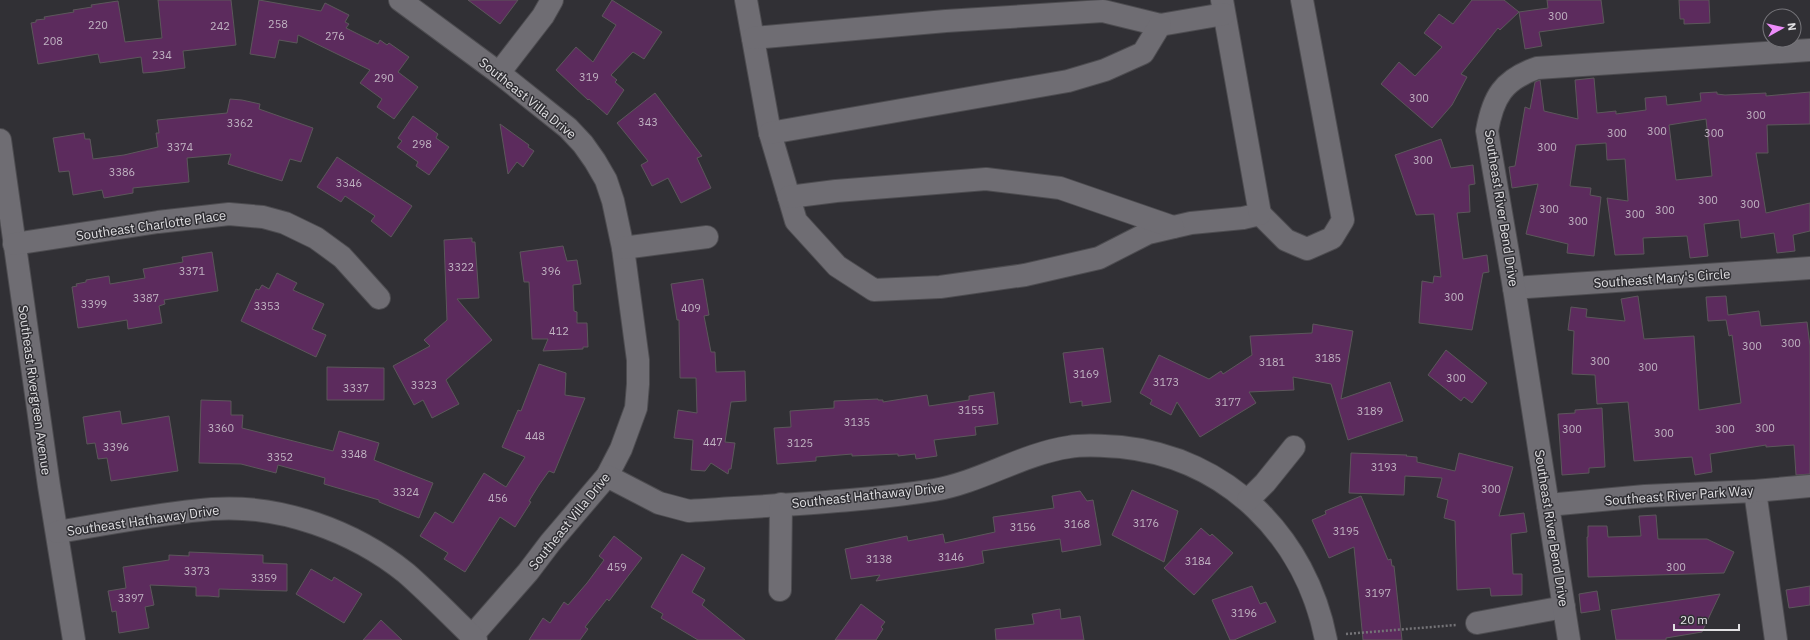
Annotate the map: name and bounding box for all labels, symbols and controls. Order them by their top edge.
north arrow [1762,8,1802,48]
house number: 300 [1548,9,1568,23]
house number: 258 [268,17,288,31]
house number: 220 [88,18,108,32]
house number: 242 [210,19,230,33]
text: N [1784,22,1799,32]
house number: 276 [325,29,345,43]
house number: 208 [43,34,63,48]
house number: 234 [152,48,172,62]
street label: Southeast Villa Drive [476,54,580,143]
house number: 319 [579,70,599,84]
house number: 290 [374,71,394,85]
house number: 300 [1409,91,1429,105]
house number: 300 [1746,108,1766,122]
house number: 343 [638,115,658,129]
house number: 3362 [227,116,253,130]
house number: 300 [1647,124,1667,138]
house number: 300 [1607,126,1627,140]
house number: 300 [1704,126,1724,140]
street label: Southeast River Bend Drive [1481,128,1522,288]
house number: 298 [412,137,432,151]
house number: 3374 [167,140,194,154]
house number: 300 [1537,140,1557,154]
house number: 300 [1413,153,1433,167]
house number: 3386 [109,165,135,179]
house number: 3346 [336,176,362,190]
house number: 300 [1698,193,1718,207]
house number: 300 [1740,197,1760,211]
house number: 300 [1539,202,1559,216]
house number: 300 [1655,203,1675,217]
street label: Southeast Charlotte Place [75,207,227,244]
house number: 300 [1625,207,1645,221]
house number: 300 [1568,214,1588,228]
house number: 3322 [448,260,474,274]
house number: 3371 [179,264,206,278]
house number: 396 [541,264,561,278]
street label: Southeast Mary's Circle [1593,265,1731,292]
house number: 300 [1444,290,1464,304]
house number: 3387 [133,291,159,305]
house number: 3399 [81,297,107,311]
house number: 3353 [254,299,280,313]
house number: 409 [681,301,701,315]
street label: Southeast Rivergreen Avenue [14,304,55,476]
house number: 412 [549,324,569,338]
house number: 300 [1781,336,1801,350]
house number: 300 [1742,339,1762,353]
house number: 3185 [1315,351,1341,365]
house number: 300 [1590,354,1610,368]
house number: 3181 [1259,355,1286,369]
house number: 300 [1638,360,1658,374]
house number: 3169 [1073,367,1099,381]
house number: 300 [1446,371,1466,385]
house number: 3173 [1153,375,1179,389]
house number: 3323 [411,378,437,392]
house number: 3337 [343,381,369,395]
house number: 3177 [1215,395,1241,409]
house number: 3155 [958,403,984,417]
house number: 3189 [1357,404,1383,418]
house number: 3135 [844,415,870,429]
house number: 3360 [208,421,234,435]
house number: 300 [1755,421,1775,435]
house number: 300 [1562,422,1582,436]
house number: 300 [1715,422,1735,436]
house number: 300 [1654,426,1674,440]
house number: 448 [525,429,545,443]
house number: 447 [703,435,723,449]
house number: 3125 [787,436,813,450]
house number: 3396 [103,440,129,454]
house number: 3348 [341,447,367,461]
street label: Southeast River Bend Drive [1531,448,1572,608]
house number: 3352 [267,450,293,464]
house number: 3193 [1371,460,1397,474]
street label: Southeast Villa Drive [525,469,614,573]
street label: Southeast Hathaway Drive [791,479,945,512]
house number: 300 [1481,482,1501,496]
street label: Southeast River Park Way [1604,482,1755,509]
house number: 3324 [393,485,420,499]
house number: 456 [488,491,508,505]
street label: Southeast Hathaway Drive [66,501,220,540]
house number: 3176 [1133,516,1159,530]
house number: 3168 [1064,517,1090,531]
house number: 3156 [1010,520,1036,534]
house number: 3195 [1333,524,1359,538]
house number: 3146 [938,550,964,564]
house number: 3138 [866,552,892,566]
house number: 3184 [1185,554,1212,568]
house number: 459 [607,560,627,574]
house number: 300 [1666,560,1686,574]
house number: 3373 [184,564,210,578]
house number: 3359 [251,571,277,585]
house number: 3197 [1365,586,1391,600]
house number: 3397 [118,591,144,605]
house number: 3196 [1231,606,1257,620]
scale bar [1674,606,1739,632]
text: 20 m [1680,612,1708,627]

